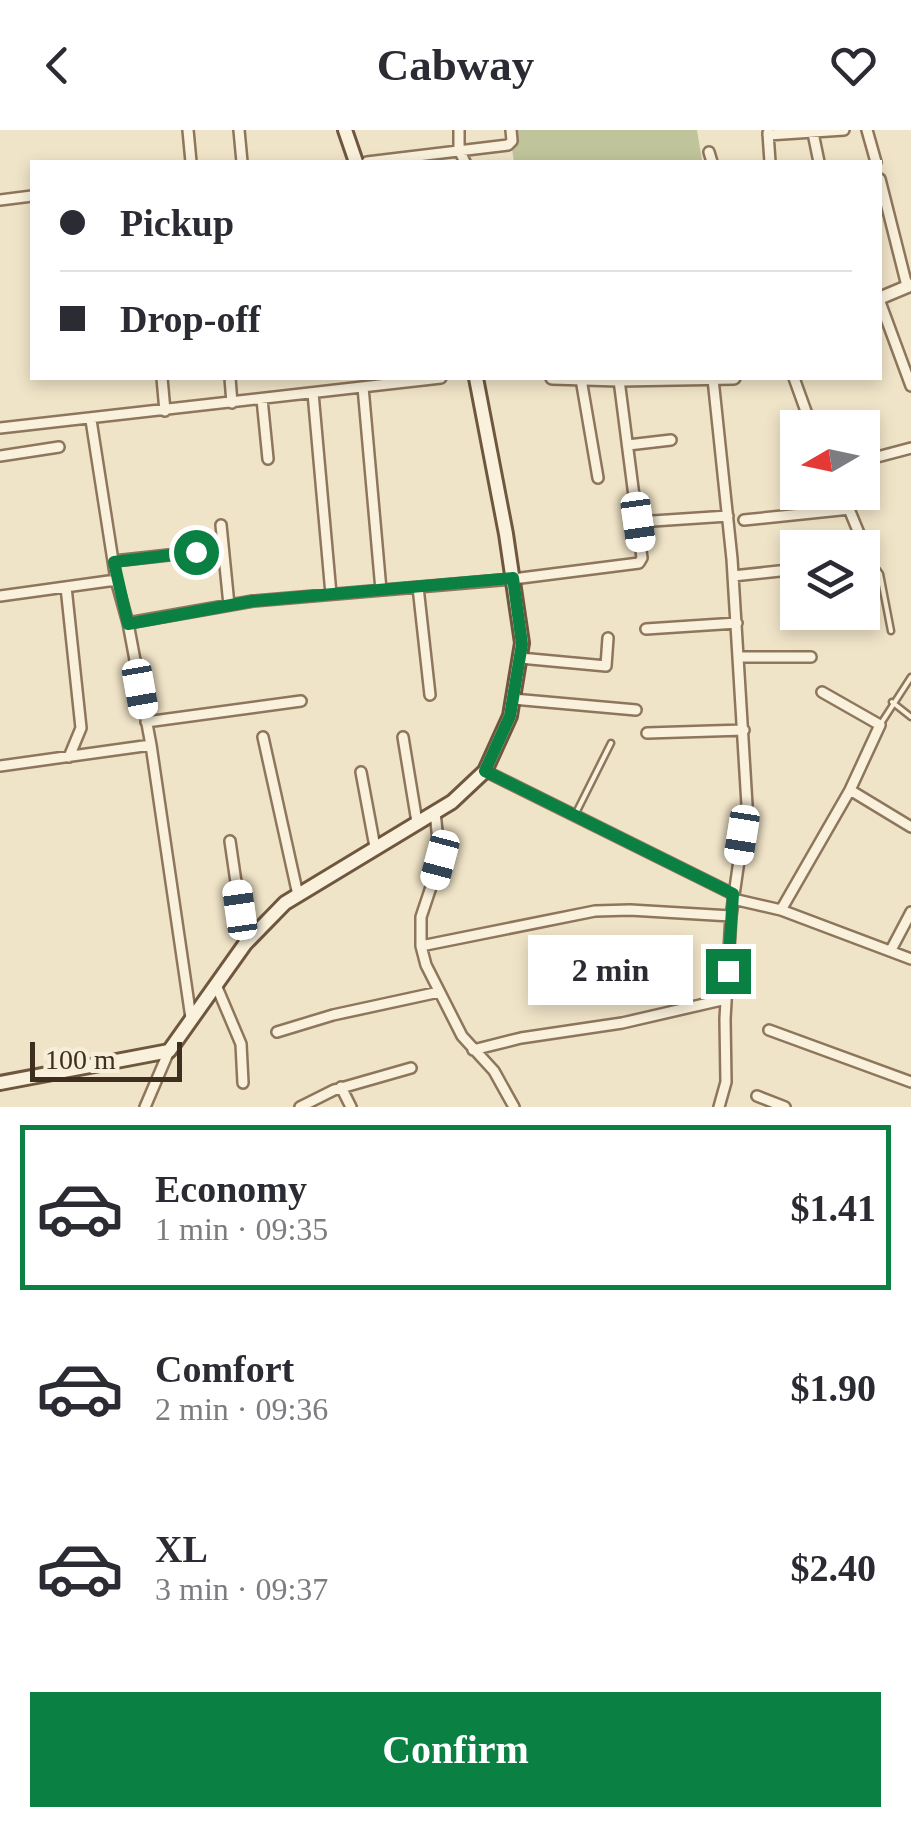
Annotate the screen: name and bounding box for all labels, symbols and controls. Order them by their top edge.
icon: back [30,38,85,93]
icon: heart [826,38,881,93]
text: Cabway [377,40,534,90]
text: Pickup [120,202,234,244]
text: Drop-off [120,298,261,340]
north arrow [780,410,880,510]
map controls [780,410,880,630]
car [619,490,657,554]
route start [174,530,219,575]
button: layers [780,530,880,630]
car [120,657,160,721]
car [722,803,762,867]
car [418,827,462,893]
car [221,878,259,942]
callout: 2 min [528,936,693,1006]
route end [706,949,751,994]
text: 2 min [572,952,649,988]
scale bar [30,1037,182,1081]
text: 100 m [45,1044,116,1075]
icon: car [35,1163,125,1253]
text: Economy [155,1168,307,1210]
text: $1.41 [791,1187,876,1229]
text: 1 min · 09:35 [155,1211,328,1247]
icon: car [35,1343,125,1433]
text: Comfort [155,1348,294,1390]
text: $1.90 [791,1367,876,1409]
text: 2 min · 09:36 [155,1391,328,1427]
icon: car [35,1523,125,1613]
text: XL [155,1528,208,1570]
text: $2.40 [791,1547,876,1589]
text: 3 min · 09:37 [155,1571,328,1607]
button: Confirm [30,1692,881,1807]

